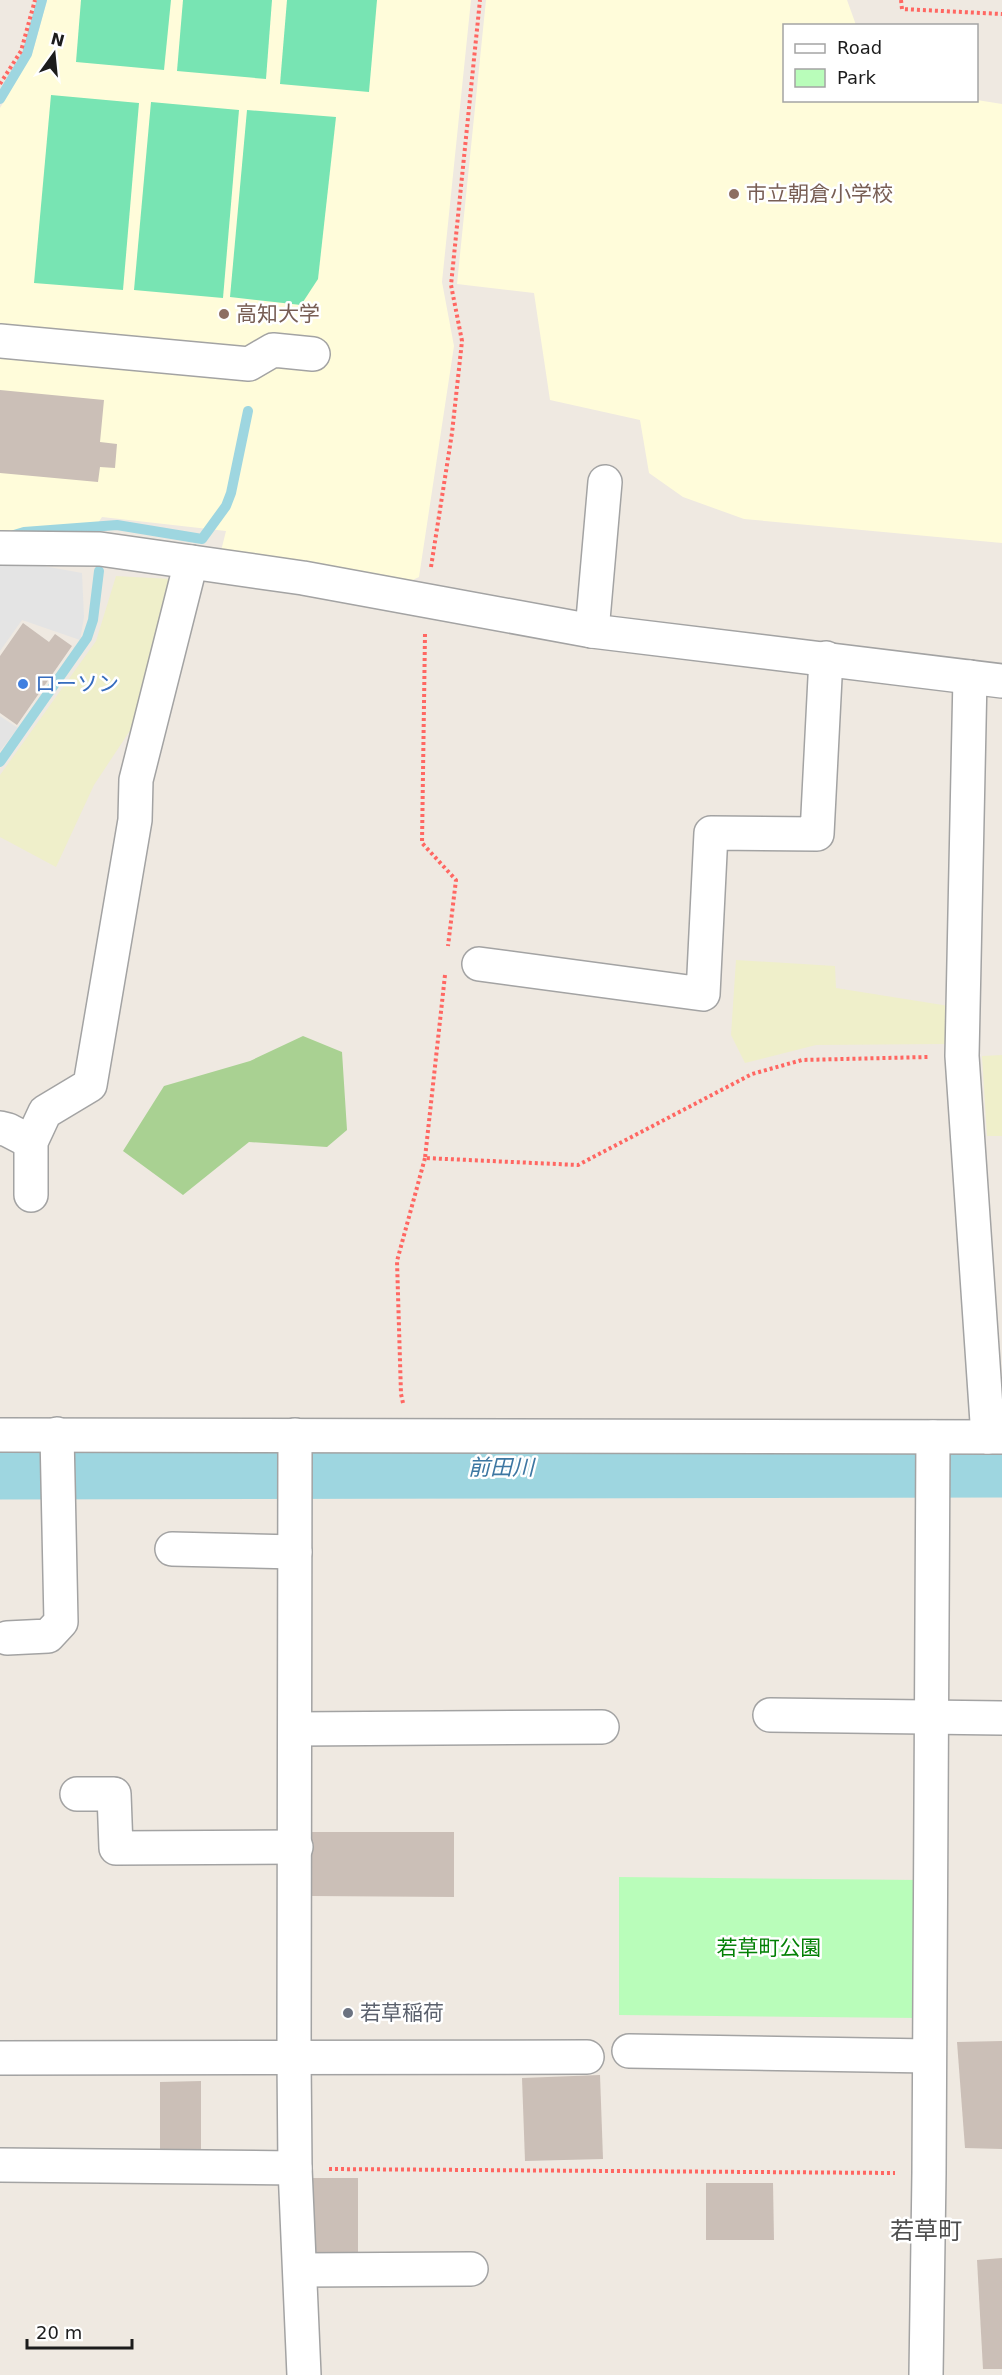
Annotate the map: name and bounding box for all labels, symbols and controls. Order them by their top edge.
north arrow [24,24,84,84]
legend [783,24,978,102]
text: N [49,29,67,51]
text: Road [837,37,882,58]
text: Park [837,67,876,88]
place label: 市立朝倉小学校 [746,182,893,206]
marker: 市立朝倉小学校 [727,187,741,201]
place label: 高知大学 [236,302,320,326]
marker: 高知大学 [217,307,231,321]
place label: ローソン [35,672,119,696]
marker: ローソン [16,677,30,691]
water label: 前田川 [468,1455,536,1480]
park label: 若草町公園 [717,1936,822,1960]
place label: 若草稲荷 [360,2001,444,2025]
marker: 若草稲荷 [341,2006,355,2020]
district label: 若草町 [890,2217,962,2245]
scale bar [27,2312,132,2350]
text: 20 m [36,2322,82,2343]

